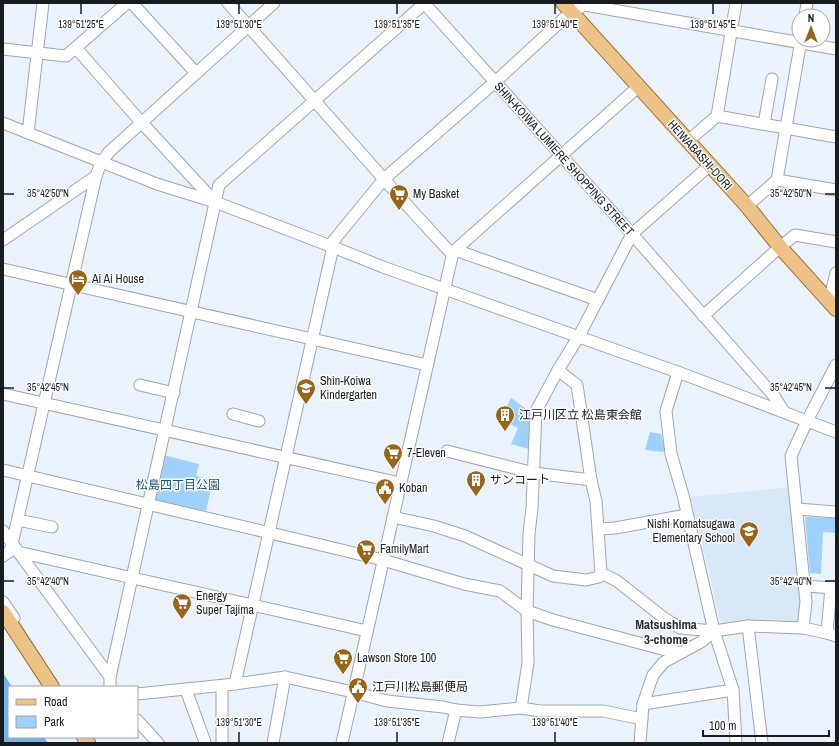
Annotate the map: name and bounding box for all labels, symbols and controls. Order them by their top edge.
north arrow [791,8,831,48]
text: N [808,11,814,25]
text: 139°51'25"E [58,18,104,31]
text: 139°51'30"E [216,18,262,31]
text: 139°51'35"E [374,18,420,31]
text: 139°51'40"E [532,18,578,31]
text: 139°51'45"E [690,18,736,31]
street label: SHIN-KOIWA LUMIERE SHOPPING STREET [491,79,637,239]
street label: HEIWABASHI-DORI [664,116,736,194]
supermarket icon: My Basket [388,183,410,211]
place label: My Basket [413,186,459,202]
text: 35°42'50"N [27,187,69,200]
text: 35°42'50"N [770,187,812,200]
hotel icon: Ai Ai House [67,268,89,296]
place label: Ai Ai House [91,271,144,287]
place label: Shin-Koiwa Kindergarten [320,373,377,403]
school or university icon: Shin-Koiwa Kindergarten [295,377,317,405]
text: 35°42'45"N [27,381,69,394]
text: 35°42'45"N [770,381,812,394]
building icon: 江戸川区立 松島東会館 [494,404,516,432]
place label: 江戸川区立 松島東会館 [519,407,642,423]
supermarket icon: 7-Eleven [382,442,404,470]
place label: 7-Eleven [407,445,446,461]
building icon: サンコート [465,469,487,497]
place label: サンコート [490,472,550,488]
park label: 松島四丁目公園 [136,477,220,493]
public building icon: Koban [374,477,396,505]
place label: Koban [399,480,427,496]
place label: Nishi Komatsugawa Elementary School [647,516,736,546]
school or university icon: Nishi Komatsugawa Elementary School [738,520,760,548]
supermarket icon: FamilyMart [355,538,377,566]
place label: FamilyMart [380,541,429,557]
text: 35°42'40"N [27,575,69,588]
text: 35°42'40"N [770,575,812,588]
place label: Energy Super Tajima [196,588,255,618]
supermarket icon: Energy Super Tajima [171,592,193,620]
district label: Matsushima 3-chome [635,616,697,648]
supermarket icon: Lawson Store 100 [332,647,354,675]
place label: Lawson Store 100 [357,650,436,666]
public building icon: 江戸川松島郵便局 [347,676,369,704]
place label: 江戸川松島郵便局 [372,679,468,695]
legend [8,686,138,738]
text: Road [44,694,68,710]
scale bar [703,712,829,738]
text: Park [44,714,64,730]
text: 139°51'30"E [216,716,262,729]
text: 139°51'35"E [374,716,420,729]
text: 139°51'40"E [532,716,578,729]
text: 100 m [709,718,736,734]

